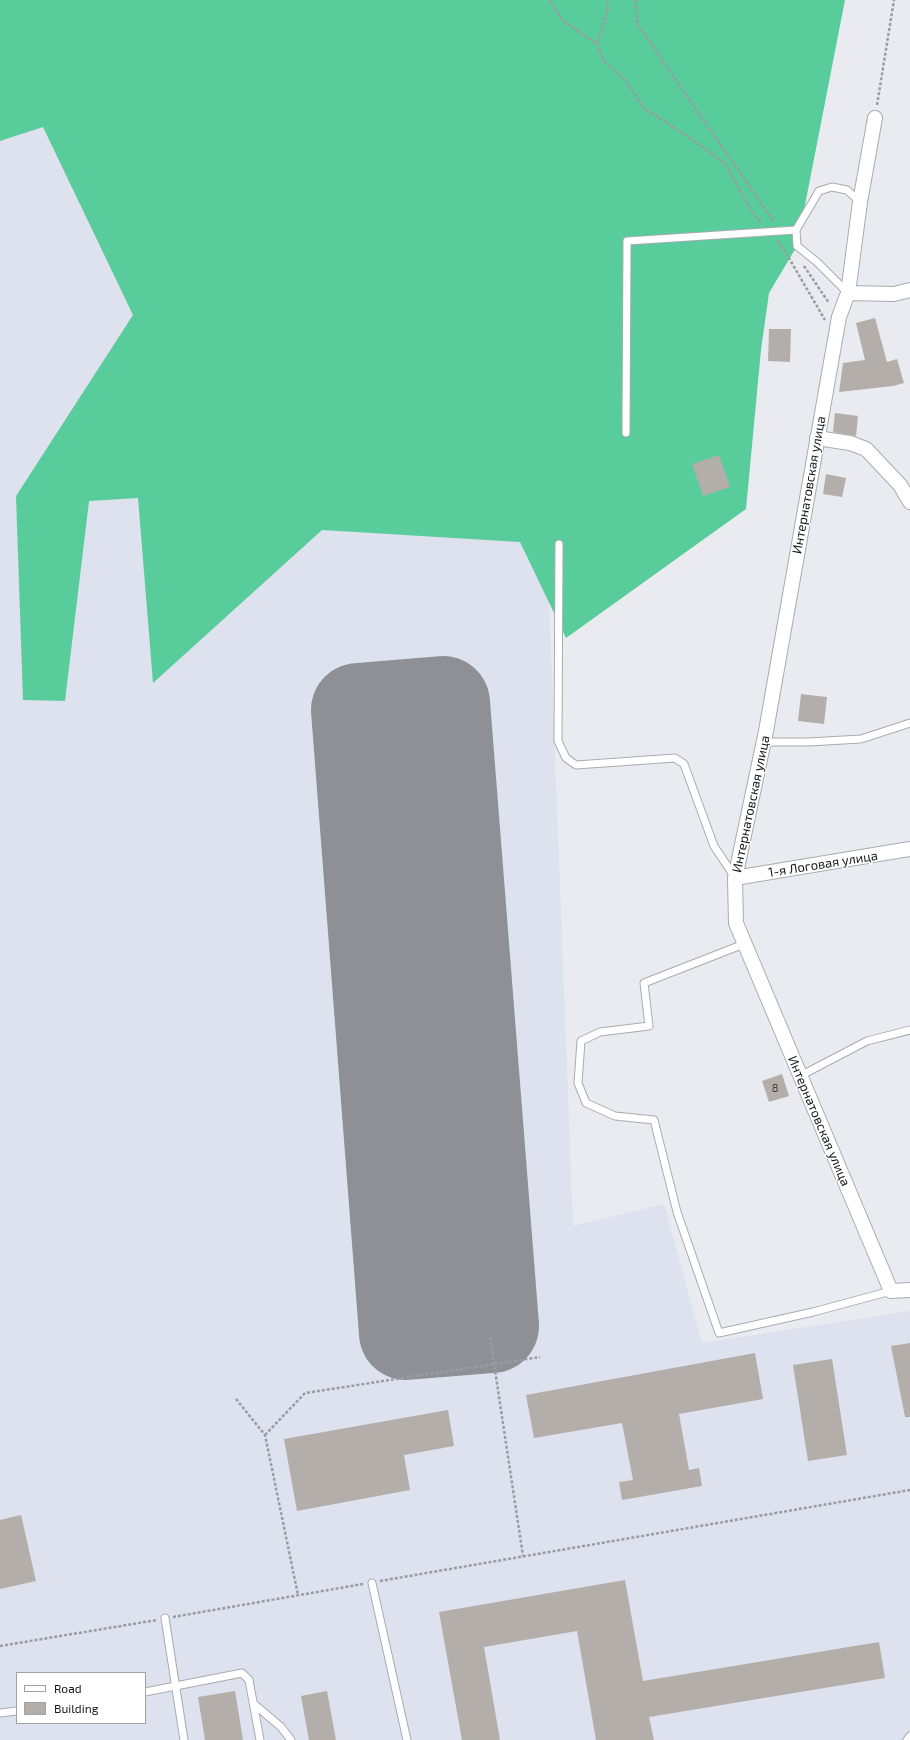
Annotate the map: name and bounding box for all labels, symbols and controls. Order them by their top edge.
street label: Интернатовская улица [789,415,829,555]
street label: Интернатовская улица [729,734,773,874]
street label: 1-я Логовая улица [767,848,879,880]
street label: Интернатовская улица [784,1054,854,1188]
house number: 8 [772,1081,778,1095]
legend [16,1672,146,1724]
text: Road [54,1681,82,1695]
text: Building [54,1701,98,1715]

